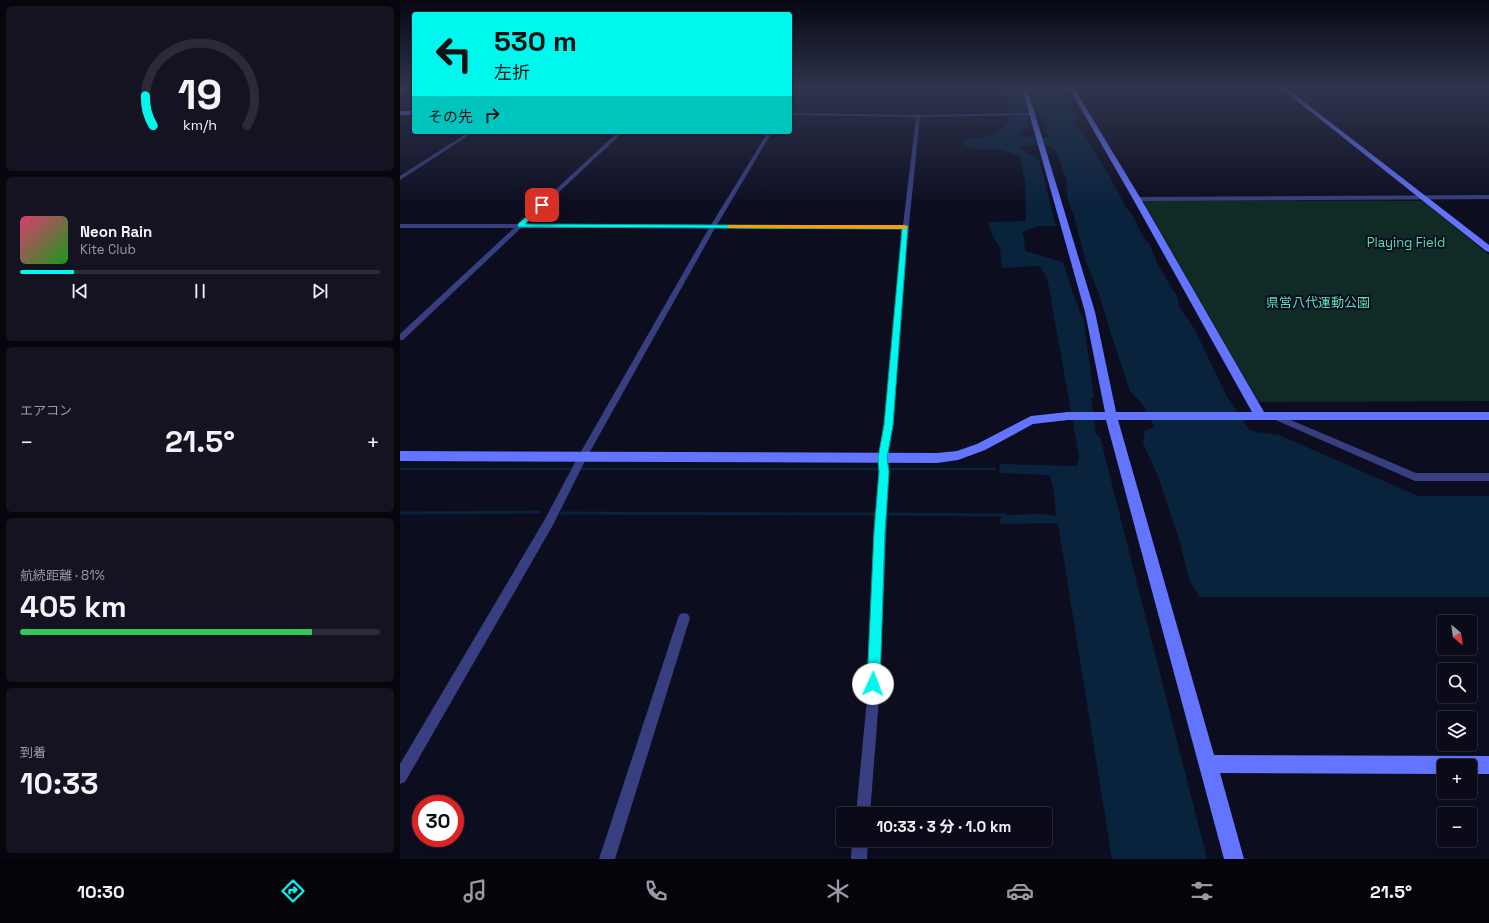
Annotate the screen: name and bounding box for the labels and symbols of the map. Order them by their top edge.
pin [525,188,559,222]
park label: Playing Field [1367,234,1445,251]
park label: 県営八代運動公園 [1266,294,1370,311]
north arrow [1437,615,1477,655]
position arrow [852,663,894,705]
speed limit sign: 30 [412,795,464,847]

